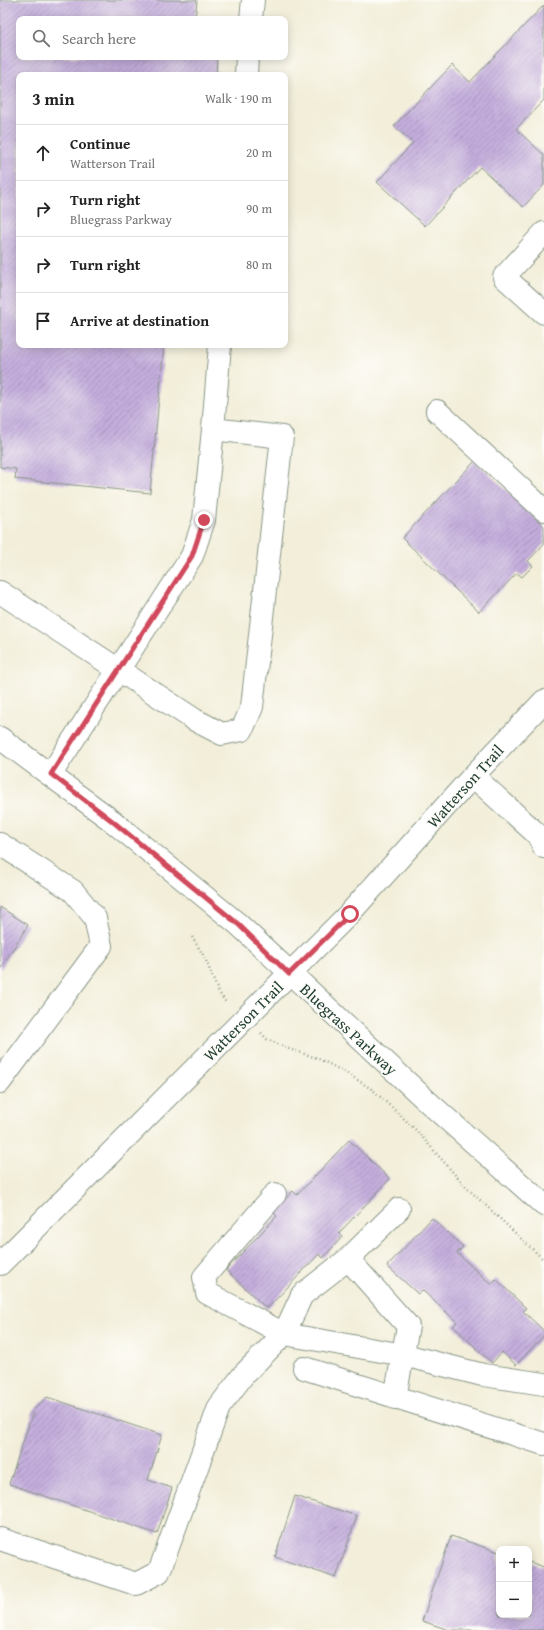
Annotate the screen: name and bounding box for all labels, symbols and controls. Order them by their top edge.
search box [16,16,288,60]
icon: search [30,27,52,49]
text: Search here [62,28,136,49]
text: 3 min [32,86,74,111]
text: Walk · 190 m [205,89,272,108]
text: Continue [70,133,131,154]
icon: ahead [32,142,54,164]
text: 20 m [246,143,272,162]
text: Watterson Trail [70,154,155,173]
text: Turn right [70,189,141,210]
icon: right [32,198,54,220]
text: 90 m [246,199,272,218]
text: Bluegrass Parkway [70,210,172,229]
icon: right [32,254,54,276]
text: Turn right [70,254,141,275]
text: 80 m [246,255,272,274]
icon: arrive [32,310,54,332]
text: Arrive at destination [70,310,209,331]
route end [195,511,213,529]
street label: Watterson Trail [421,739,509,833]
route start [341,905,359,923]
street label: Watterson Trail [197,975,289,1067]
street label: Bluegrass Parkway [295,977,403,1081]
map controls [496,1546,532,1618]
button: + [496,1546,532,1582]
button: − [496,1582,532,1618]

